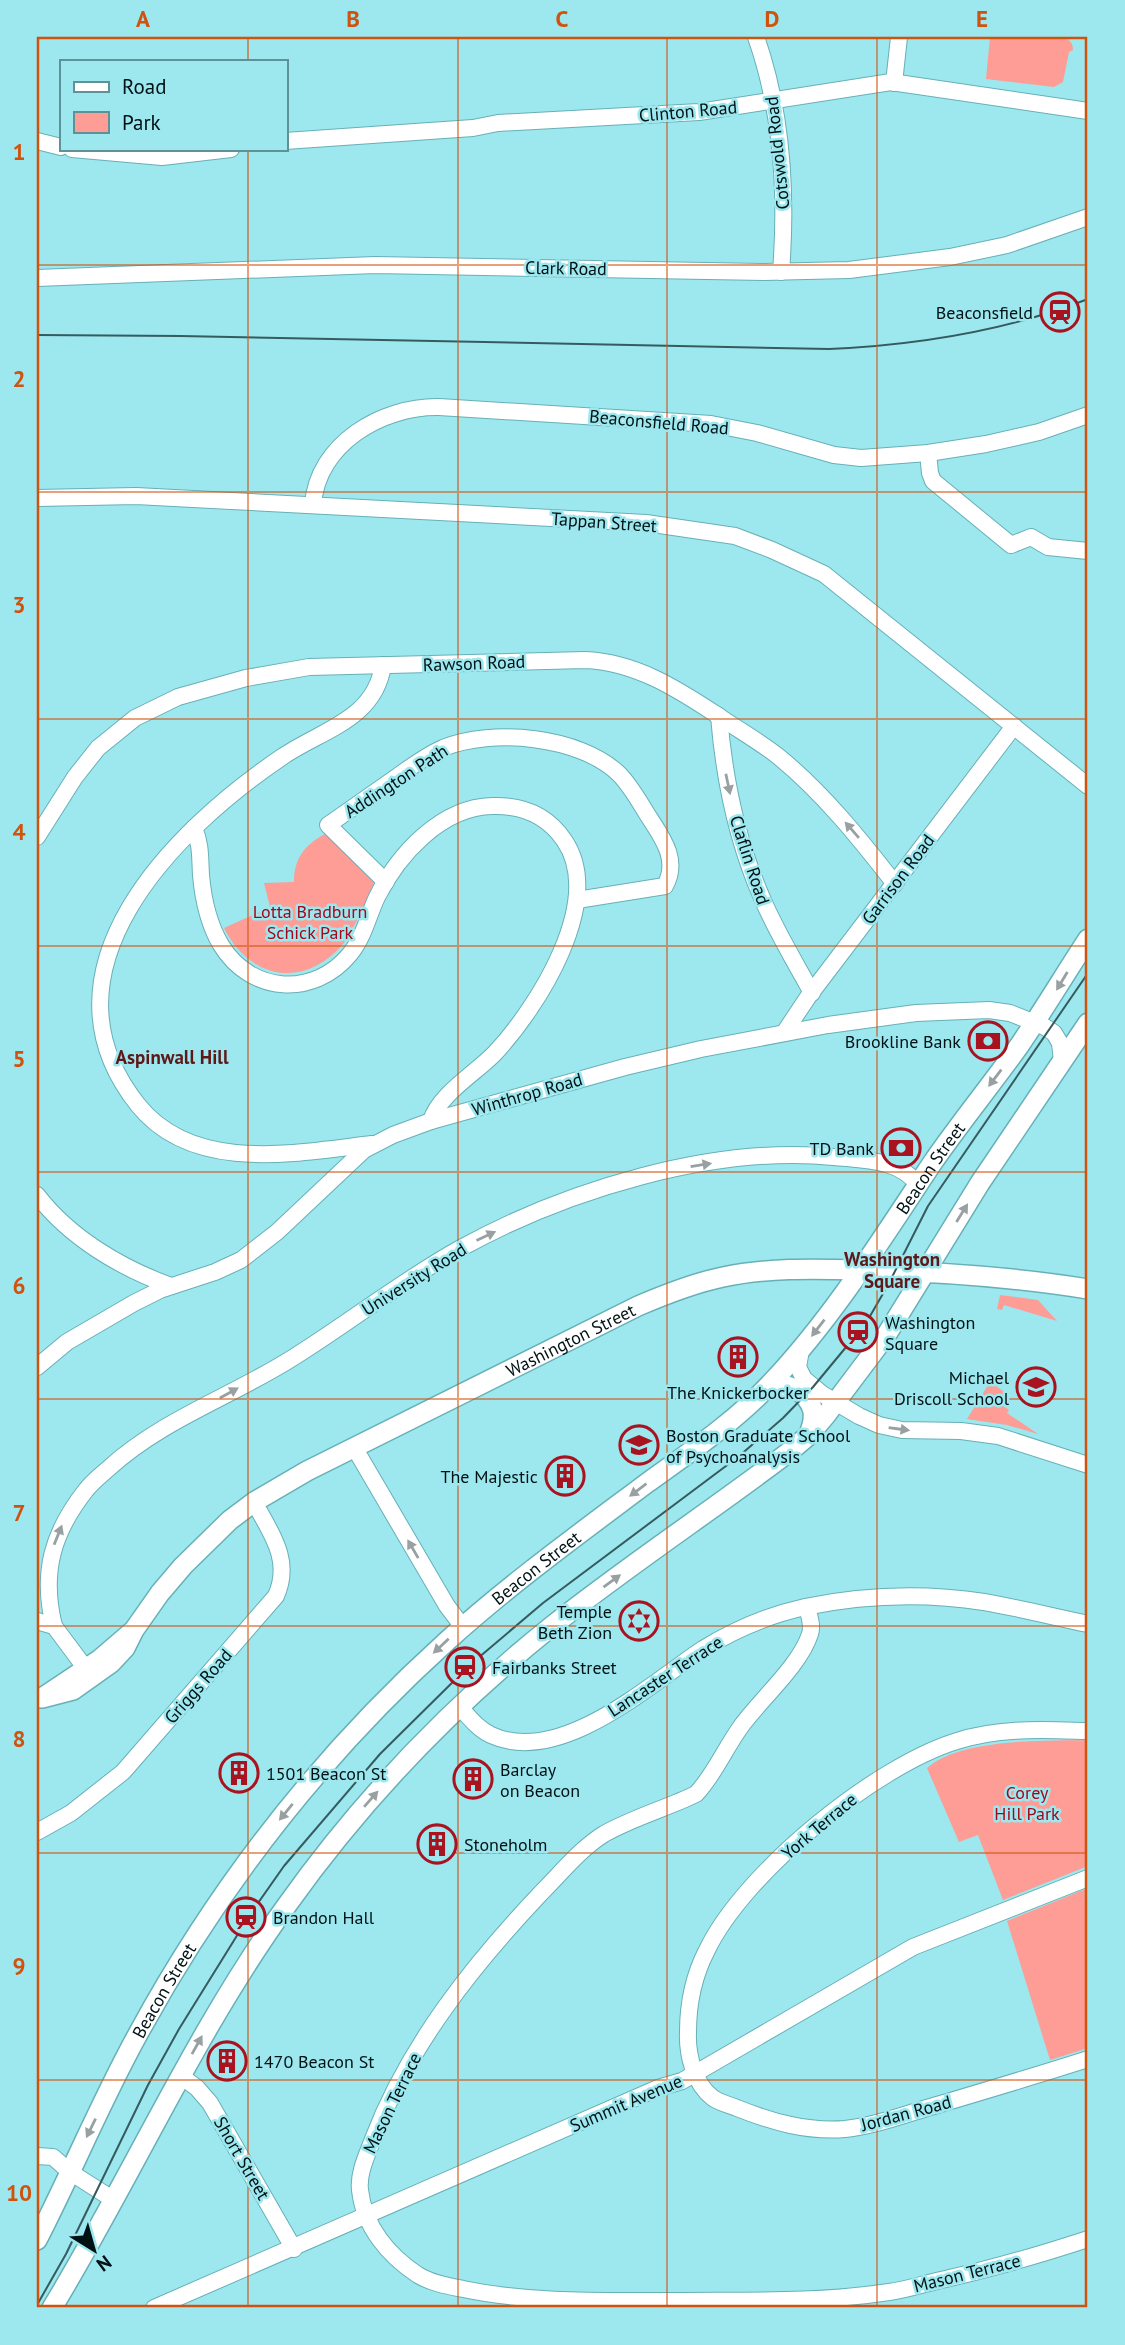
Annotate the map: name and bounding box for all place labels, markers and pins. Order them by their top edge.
station icon: Beaconsfield [1039,291,1081,333]
place label: Beaconsfield [936,301,1033,324]
bank icon: Brookline Bank [967,1020,1009,1062]
place label: Brookline Bank [845,1030,961,1053]
bank icon: TD Bank [880,1127,922,1169]
place label: TD Bank [810,1137,874,1160]
station icon: Washington Square [837,1311,879,1353]
place label: Washington Square [885,1311,975,1355]
building icon: The Knickerbocker [717,1336,759,1378]
place label: Michael Driscoll School [894,1366,1010,1410]
school or university icon: Michael Driscoll School [1015,1366,1057,1408]
place label: The Knickerbocker [667,1381,809,1404]
school or university icon: Boston Graduate School of Psychoanalysis [618,1424,660,1466]
place label: Boston Graduate School of Psychoanalysis [666,1424,851,1468]
building icon: The Majestic [544,1455,586,1497]
place label: The Majestic [440,1465,538,1488]
place label: Temple Beth Zion [538,1600,612,1644]
synagogue icon: Temple Beth Zion [618,1600,660,1642]
station icon: Fairbanks Street [444,1646,486,1688]
place label: Fairbanks Street [492,1656,617,1679]
building icon: 1501 Beacon St [218,1752,260,1794]
building icon: Barclay on Beacon [452,1758,494,1800]
place label: Barclay on Beacon [500,1758,580,1802]
place label: 1501 Beacon St [266,1762,386,1785]
building icon: Stoneholm [416,1823,458,1865]
place label: Stoneholm [464,1833,547,1856]
station icon: Brandon Hall [225,1896,267,1938]
place label: Brandon Hall [273,1906,375,1929]
building icon: 1470 Beacon St [206,2040,248,2082]
place label: 1470 Beacon St [254,2050,374,2073]

